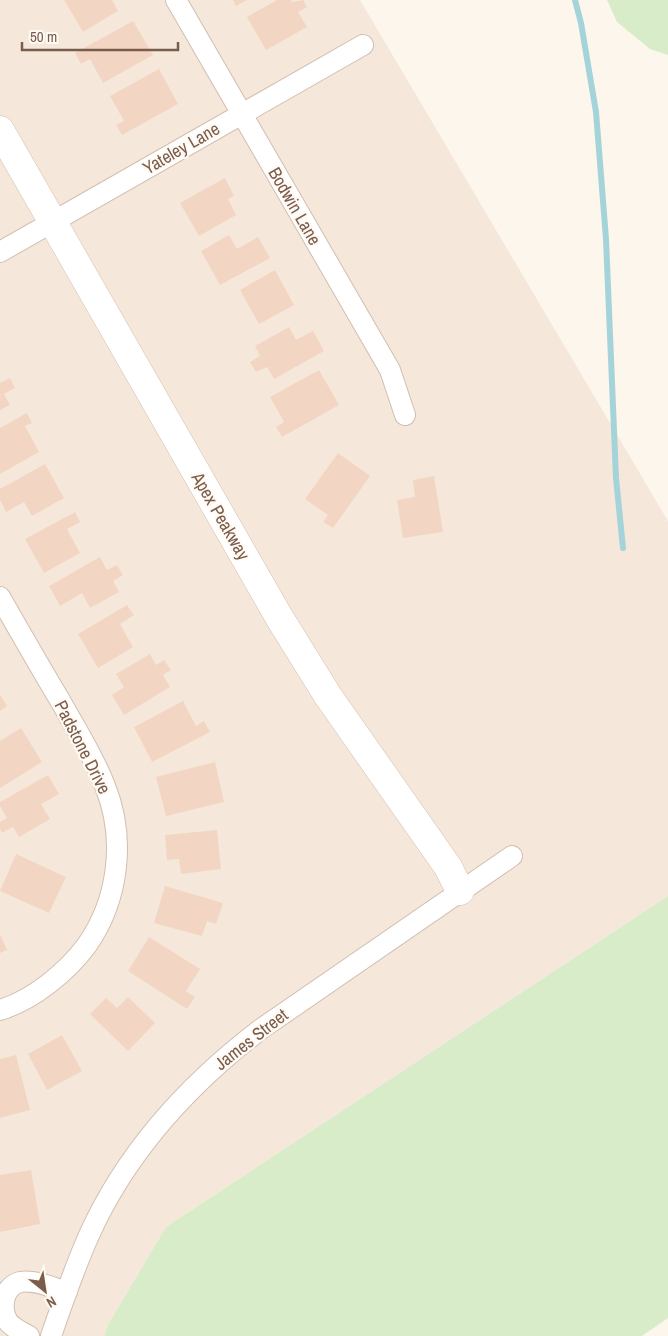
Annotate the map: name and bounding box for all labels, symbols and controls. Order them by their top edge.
scale bar [22,20,179,52]
text: 50 m [30,26,57,47]
street label: Yateley Lane [138,116,224,180]
street label: Bodwin Lane [263,162,327,250]
street label: Apex Peakway [185,467,257,565]
street label: Padstone Drive [49,696,117,798]
street label: James Street [209,1002,293,1076]
north arrow [20,1266,70,1316]
text: N [43,1292,60,1312]

